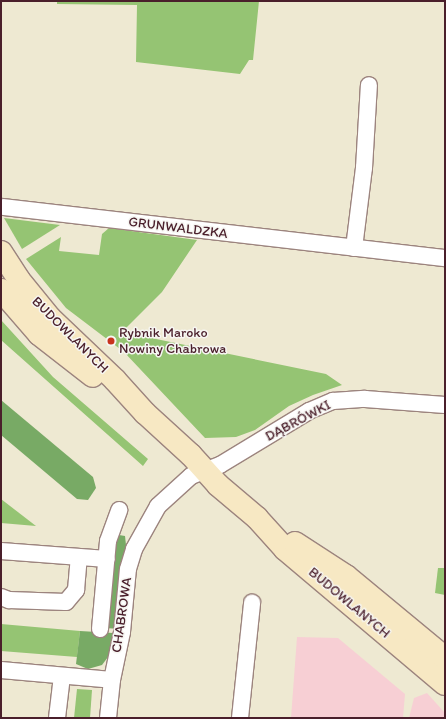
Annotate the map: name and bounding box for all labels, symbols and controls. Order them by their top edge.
street label: GRUNWALDZKA [127,214,229,242]
street label: BUDOWLANYCH [28,293,112,377]
place label: Rybnik Maroko Nowiny Chabrowa [119,325,227,358]
marker: Rybnik Maroko Nowiny Chabrowa [106,336,116,346]
street label: DĄBRÓWKI [262,397,334,445]
street label: BUDOWLANYCH [305,564,393,642]
street label: CHABROWA [108,576,136,654]

